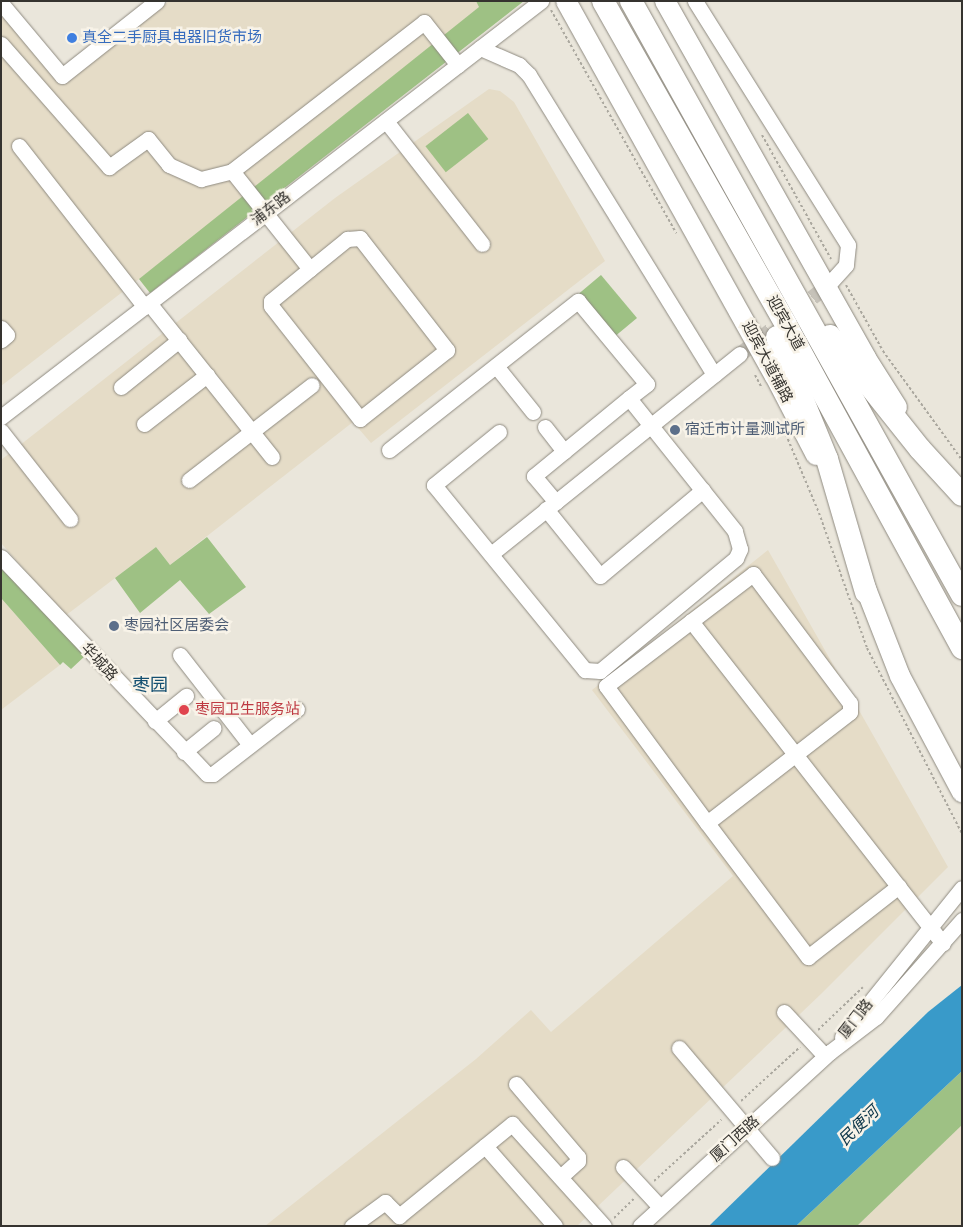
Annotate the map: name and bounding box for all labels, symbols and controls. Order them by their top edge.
place label: 真全二手厨具电器旧货市场 [82,29,262,47]
marker: 真全二手厨具电器旧货市场 [66,32,78,44]
street label: 浦东路 [248,188,294,230]
street label: 迎宾大道 [763,292,807,354]
street label: 迎宾大道辅路 [738,318,796,406]
place label: 宿迁市计量测试所 [685,421,805,439]
marker: 宿迁市计量测试所 [669,424,681,436]
place label: 枣园社区居委会 [124,617,229,635]
marker: 枣园社区居委会 [108,620,120,632]
street label: 华城路 [77,639,121,685]
district label: 枣园 [132,674,168,696]
place label: 枣园卫生服务站 [195,701,300,719]
marker: 枣园卫生服务站 [177,703,191,717]
street label: 厦门路 [835,996,877,1042]
water label: 民便河 [835,1102,883,1150]
street label: 厦门西路 [707,1112,763,1166]

